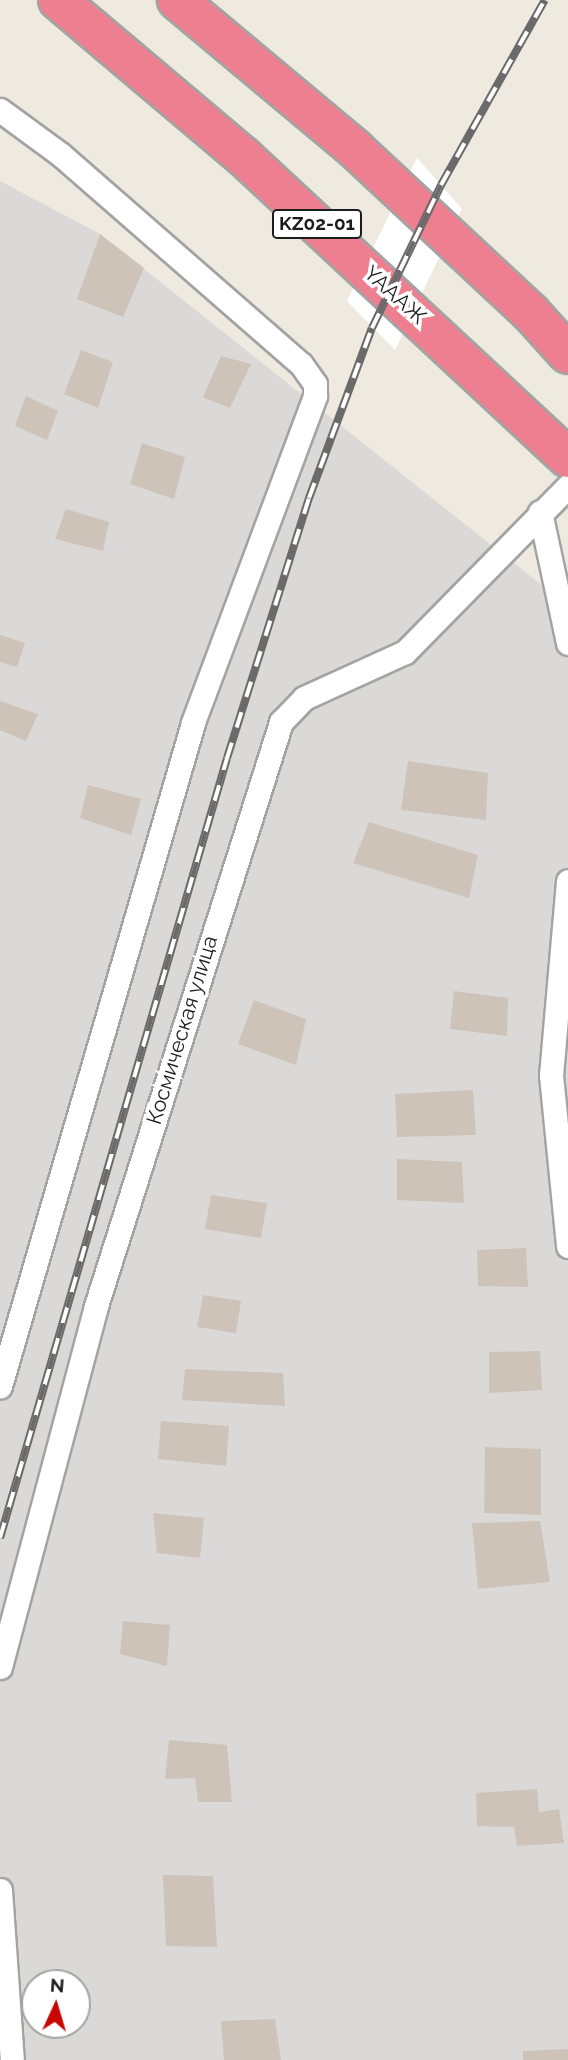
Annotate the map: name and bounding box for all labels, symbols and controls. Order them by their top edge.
road number: KZ02-01 [272,208,362,240]
street label: ҮАААЖ [359,260,431,330]
street label: Космическая улица [141,932,223,1128]
north arrow [21,1969,91,2039]
text: N [49,1974,65,1997]

